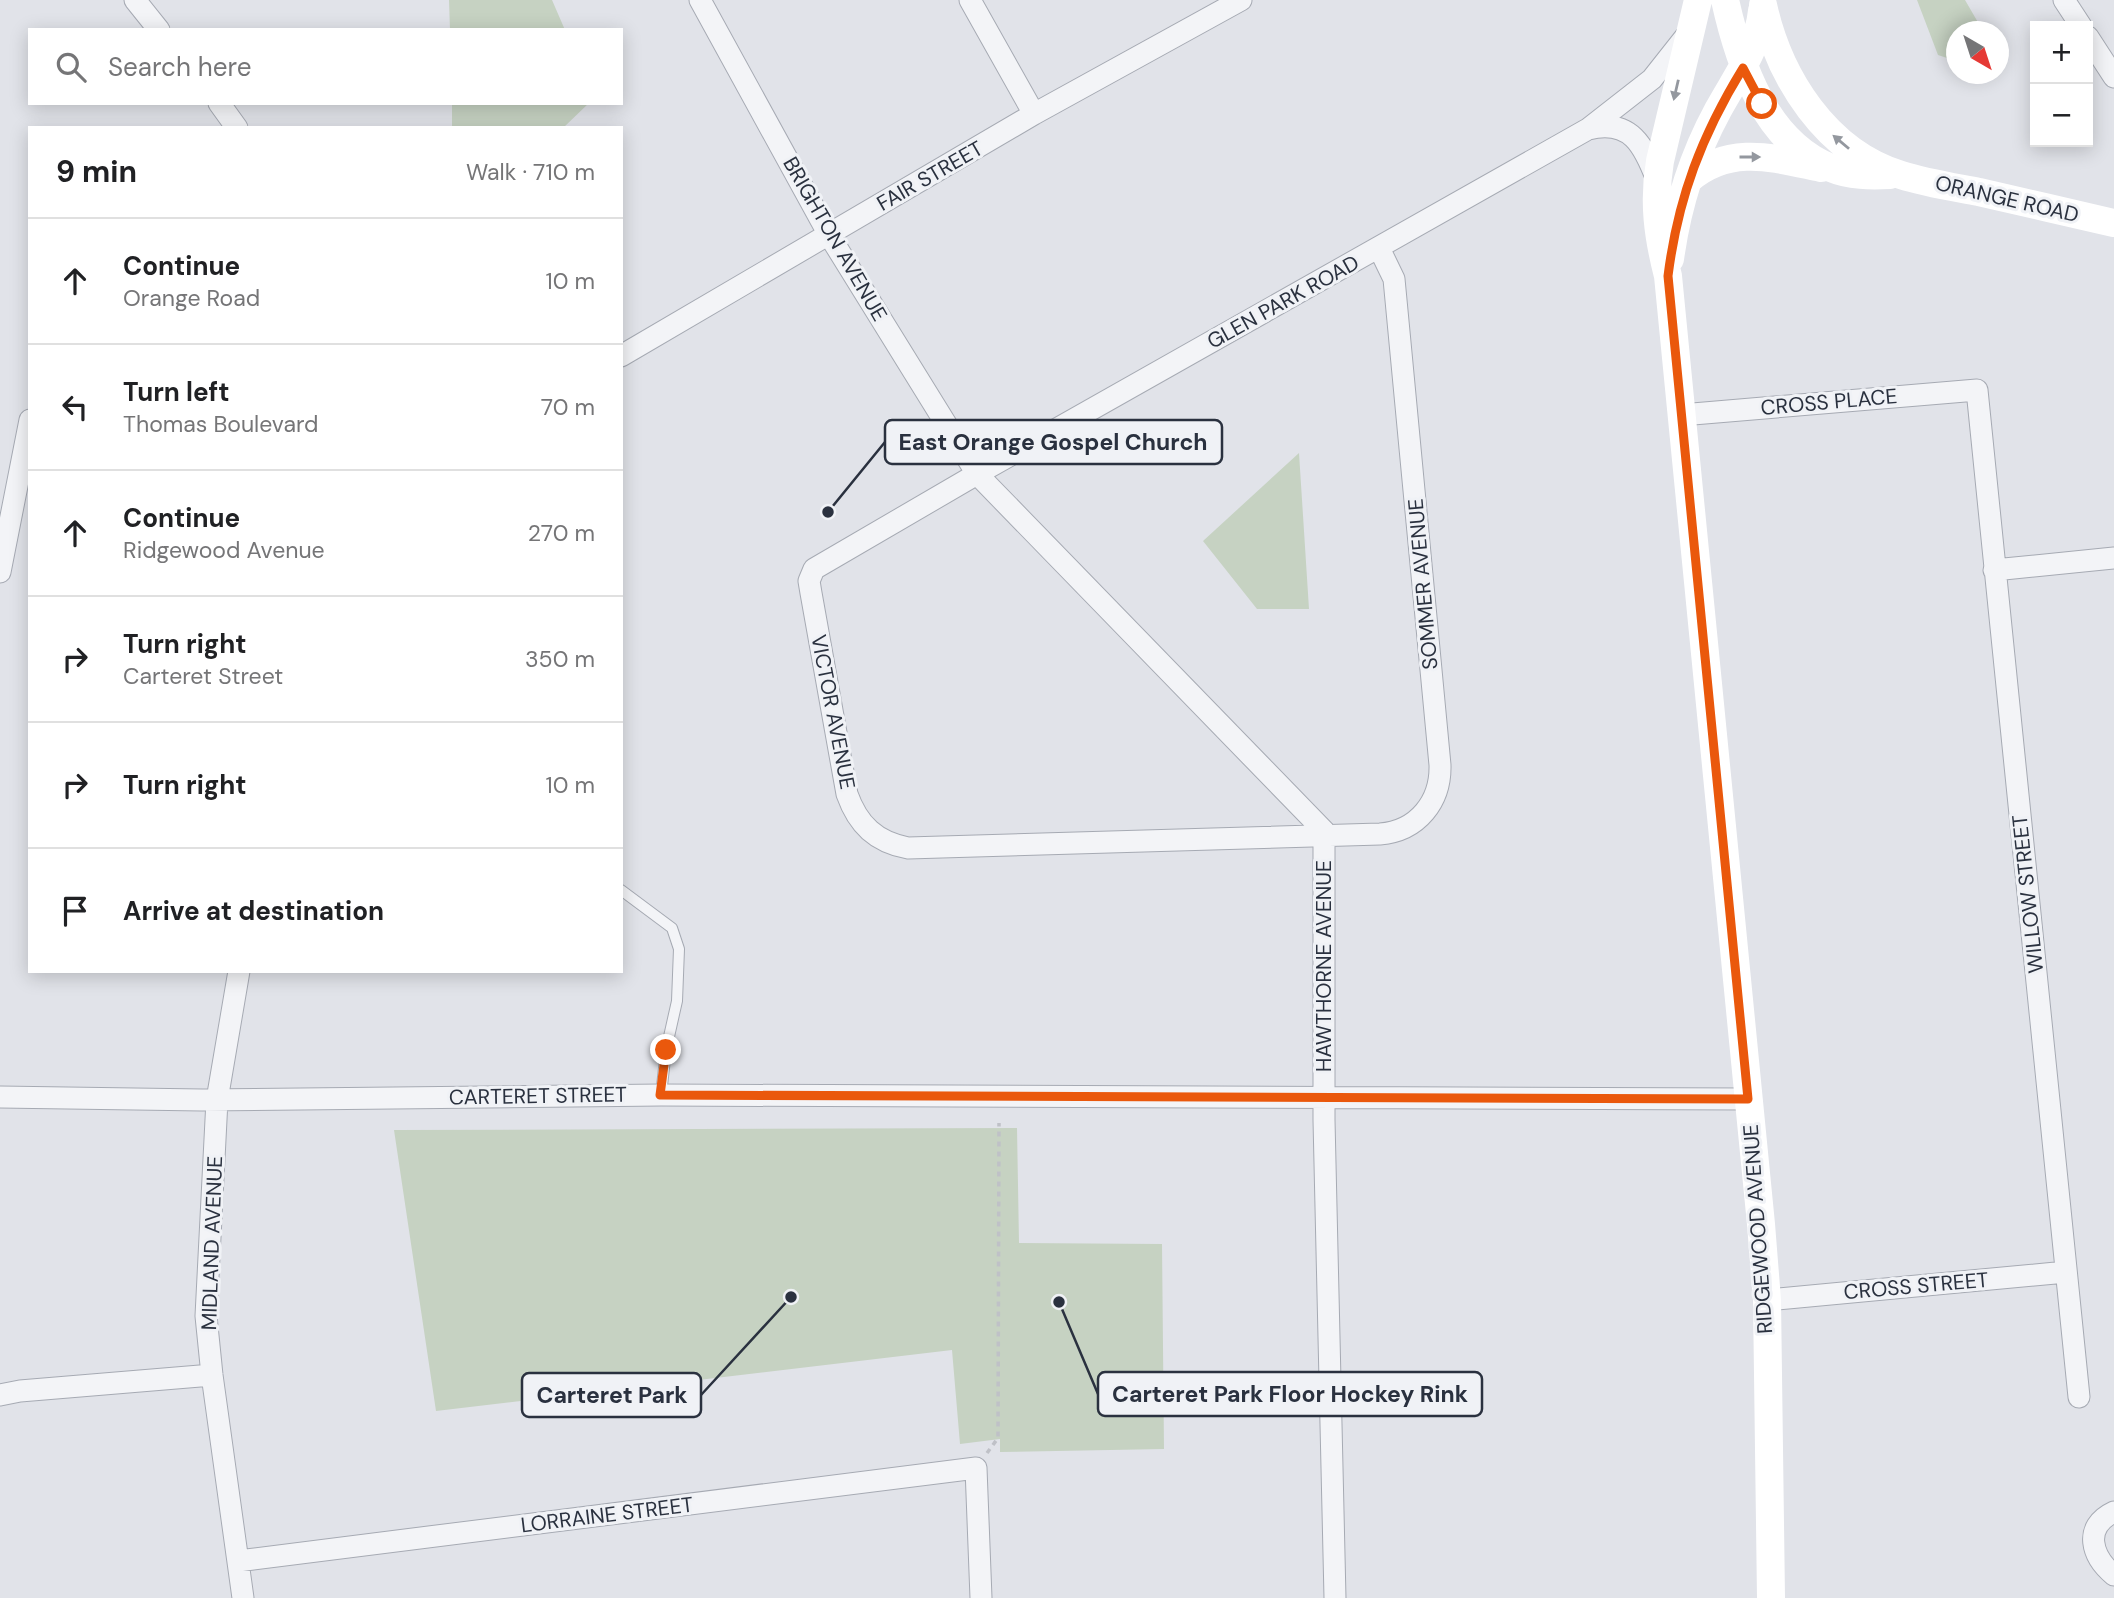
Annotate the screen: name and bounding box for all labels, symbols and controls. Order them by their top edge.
north arrow [1946,21,2009,84]
map controls [2030,21,2093,147]
button: + [2030,21,2093,84]
search box [28,28,623,105]
icon: search [52,48,90,86]
text: Search here [108,50,251,84]
one-way arrow [1671,79,1682,101]
button: − [2030,84,2093,147]
route start [1746,88,1777,119]
street label: FAIR STREET [872,134,988,218]
one-way arrow [1833,134,1851,149]
one-way arrow [1739,151,1761,163]
text: 9 min [56,152,137,191]
street label: BRIGHTON AVENUE [776,152,894,326]
text: Walk · 710 m [466,157,595,187]
street label: ORANGE ROAD [1932,169,2082,229]
text: Continue [123,249,240,283]
street label: GLEN PARK ROAD [1202,249,1364,355]
icon: ahead [56,262,94,300]
text: 10 m [545,266,595,296]
text: Orange Road [123,283,260,313]
text: Turn left [123,375,230,409]
street label: CROSS PLACE [1760,382,1898,422]
icon: left [56,388,94,426]
text: 70 m [541,392,595,422]
text: Thomas Boulevard [123,409,318,439]
callout: East Orange Gospel Church [885,420,1222,464]
text: East Orange Gospel Church [898,427,1208,457]
street label: SOMMER AVENUE [1402,497,1444,671]
text: Continue [123,501,240,535]
icon: ahead [56,514,94,552]
text: 270 m [528,518,595,548]
text: Ridgewood Avenue [123,535,325,565]
text: Turn right [123,627,247,661]
street label: VICTOR AVENUE [804,632,862,792]
icon: right [56,640,94,678]
text: 350 m [525,644,595,674]
text: Carteret Street [123,661,283,691]
icon: right [56,766,94,804]
text: Turn right [123,768,247,802]
text: 10 m [545,770,595,800]
street label: WILLOW STREET [2006,813,2050,975]
street label: HAWTHORNE AVENUE [1310,860,1338,1072]
icon: arrive [56,892,94,930]
text: Arrive at destination [123,894,384,928]
route end [650,1034,681,1065]
street label: CARTERET STREET [449,1080,627,1112]
street label: RIDGEWOOD AVENUE [1737,1123,1779,1335]
street label: MIDLAND AVENUE [195,1155,229,1331]
street label: CROSS STREET [1842,1266,1990,1306]
callout: Carteret Park Floor Hockey Rink [1098,1372,1482,1416]
callout: Carteret Park [522,1373,701,1417]
text: Carteret Park Floor Hockey Rink [1112,1379,1468,1409]
text: Carteret Park [536,1380,688,1410]
street label: LORRAINE STREET [519,1491,695,1539]

